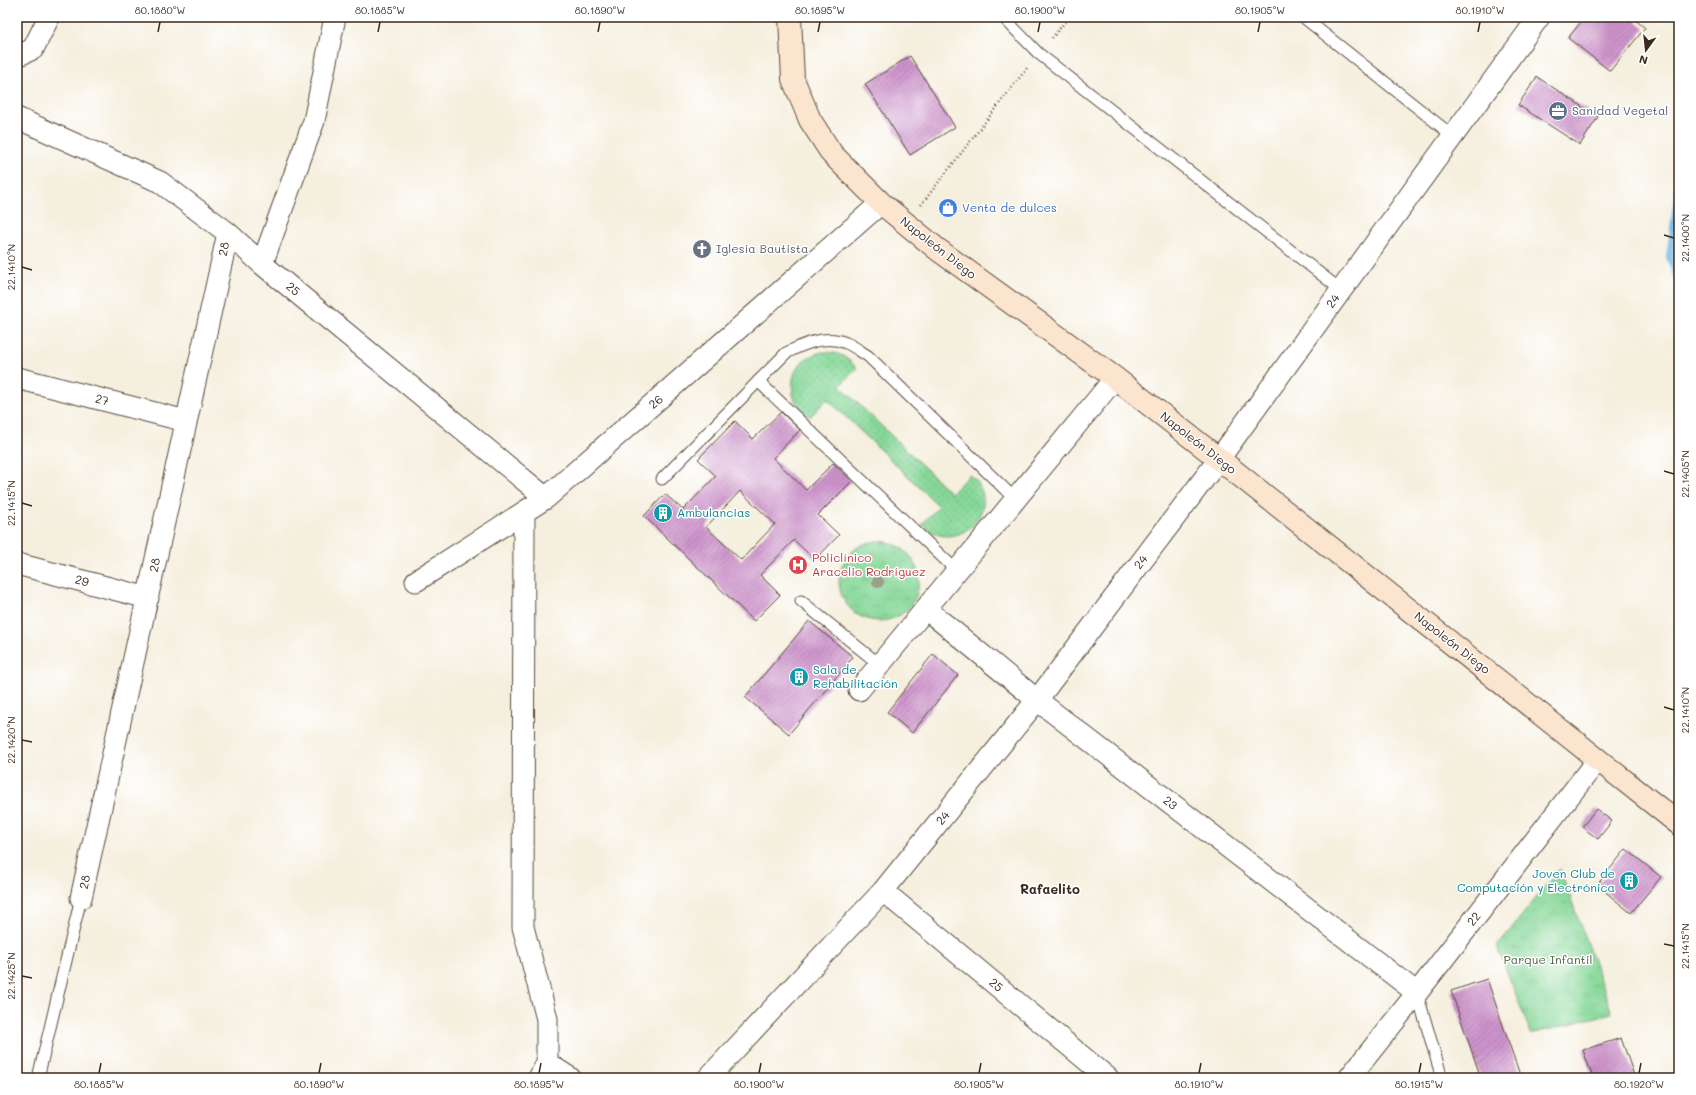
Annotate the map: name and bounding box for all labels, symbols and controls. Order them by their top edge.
text: 80.1880°W [135,3,185,17]
text: 80.1885°W [355,3,405,17]
text: 80.1890°W [575,3,625,17]
text: 80.1895°W [795,3,845,17]
text: 80.1900°W [1015,3,1065,17]
text: 80.1905°W [1235,3,1285,17]
text: 80.1910°W [1456,3,1505,17]
north arrow [1626,30,1666,70]
text: N [1637,52,1649,68]
office icon: Sanidad Vegetal [1547,100,1569,122]
place label: Sanidad Vegetal [1572,102,1668,118]
shop icon: Venta de dulces [937,197,959,219]
place label: Venta de dulces [962,199,1057,215]
street label: Napoleón Diego [897,212,980,282]
text: 22.1400°N [1678,214,1692,262]
church icon: Iglesia Bautista [691,238,713,260]
street label: 28 [214,240,232,257]
place label: Iglesia Bautista [716,240,809,256]
text: 22.1410°N [4,244,18,290]
street label: 25 [283,278,304,299]
street label: 24 [1322,290,1343,311]
street label: 27 [94,390,111,408]
street label: 26 [645,391,666,412]
street label: Napoleón Diego [1157,407,1240,477]
text: 22.1405°N [1678,450,1692,498]
text: 22.1415°N [4,480,18,526]
building icon: Ambulancias [652,502,674,524]
place label: Ambulancias [677,504,750,520]
place label: Policlínico Aracelio Rodríguez [812,549,926,579]
street label: 24 [1130,551,1151,572]
hospital icon: Policlínico Aracelio Rodríguez [787,554,809,576]
street label: 28 [145,556,163,573]
street label: 29 [74,571,91,590]
street label: Napoleón Diego [1411,607,1494,677]
place label: Sala de Rehabilitación [813,661,898,691]
building icon: Sala de Rehabilitación [788,666,810,688]
text: 22.1410°N [1678,687,1692,733]
text: 22.1420°N [4,716,18,764]
street label: 23 [1160,792,1181,813]
street label: 24 [932,807,953,828]
place label: Joven Club de Computación y Electrónica [1457,865,1615,895]
building icon: Joven Club de Computación y Electrónica [1618,870,1640,892]
street label: 28 [75,873,93,890]
district label: Rafaelito [1020,880,1080,897]
street label: 22 [1463,908,1484,929]
text: 22.1415°N [1678,923,1692,969]
park label: Parque Infantil [1503,951,1593,967]
text: 22.1425°N [4,952,18,1000]
street label: 25 [986,974,1007,995]
text: 80.1885°W [74,1077,124,1091]
text: 80.1890°W [294,1077,344,1091]
text: 80.1895°W [514,1077,564,1091]
text: 80.1900°W [734,1077,784,1091]
text: 80.1905°W [954,1077,1004,1091]
text: 80.1910°W [1175,1077,1224,1091]
text: 80.1915°W [1395,1077,1443,1091]
text: 80.1920°W [1614,1077,1664,1091]

